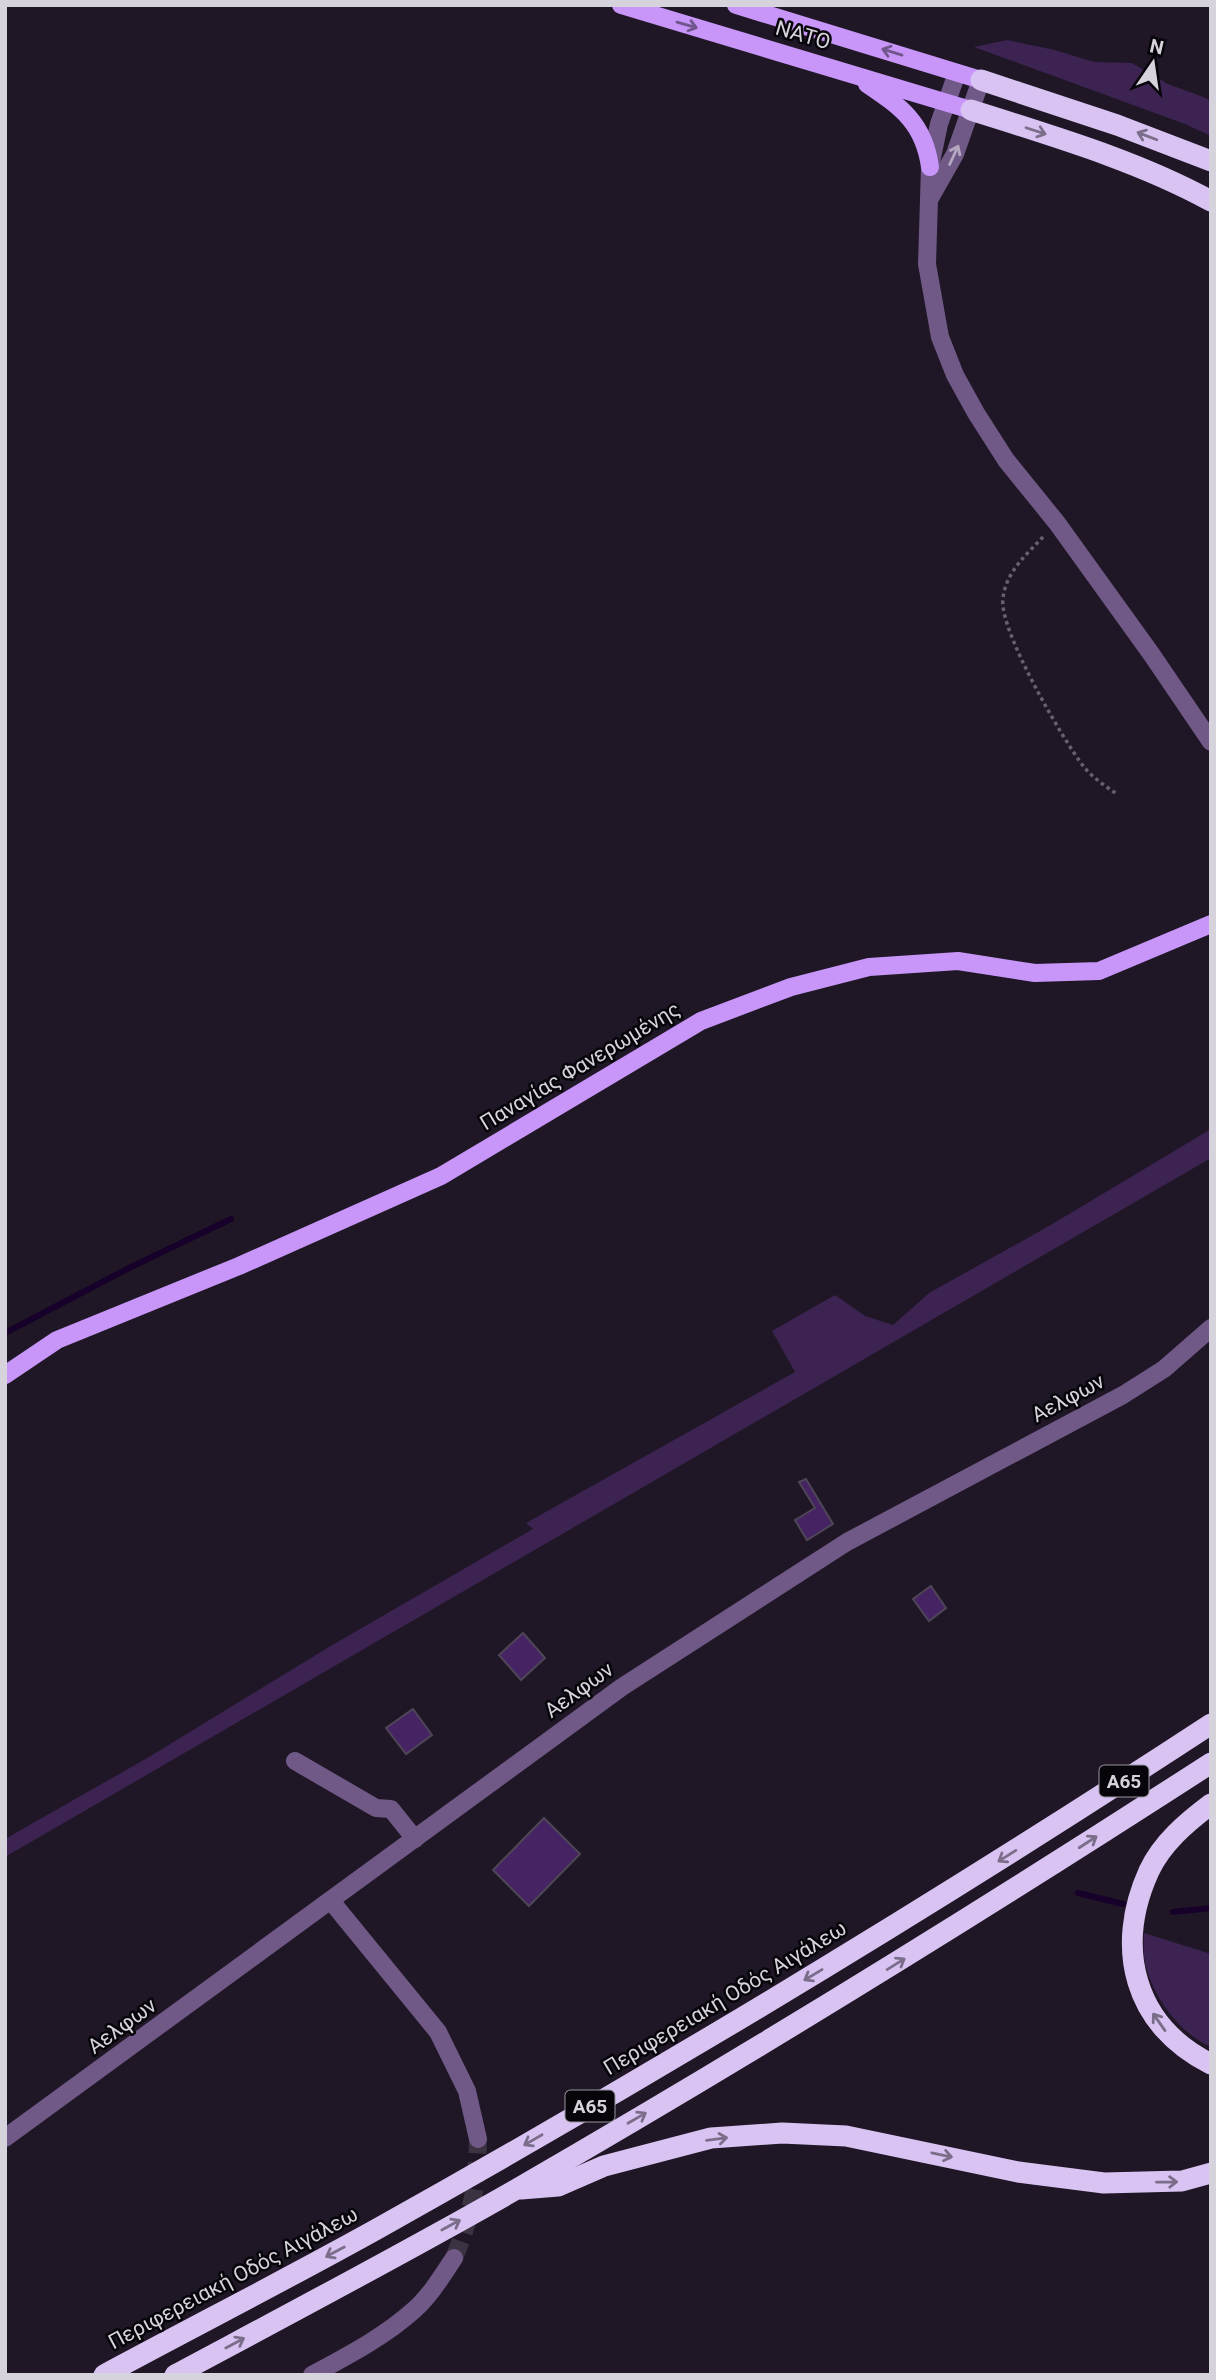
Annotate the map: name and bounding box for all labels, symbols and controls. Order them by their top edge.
street label: ΝΑΤΟ [773,16,833,54]
one-way arrow [675,19,697,32]
north arrow [1118,28,1188,98]
text: N [1148,34,1166,60]
one-way arrow [881,45,903,58]
one-way arrow [1025,126,1047,138]
one-way arrow [1137,129,1159,142]
one-way arrow [947,145,961,166]
street label: Παναγίας Φανερωμένης [476,997,684,1135]
street label: Αελφων [1028,1369,1108,1427]
street label: Αελφων [540,1657,618,1723]
road number: Α65 [1100,1765,1148,1796]
one-way arrow [1078,1835,1097,1850]
one-way arrow [998,1848,1017,1863]
street label: Περιφερειακή Οδός Αιγάλεω [599,1916,851,2080]
one-way arrow [885,1956,905,1970]
one-way arrow [804,1969,824,1983]
street label: Αελφων [83,1993,161,2059]
one-way arrow [1151,2013,1166,2032]
road number: Α65 [566,2090,614,2122]
one-way arrow [627,2111,647,2125]
one-way arrow [705,2132,728,2145]
one-way arrow [523,2133,543,2147]
one-way arrow [930,2149,953,2163]
one-way arrow [1155,2175,1178,2188]
street label: Περιφερειακή Οδός Αιγάλεω [104,2202,362,2354]
one-way arrow [441,2218,461,2232]
one-way arrow [325,2245,345,2259]
one-way arrow [224,2335,245,2349]

